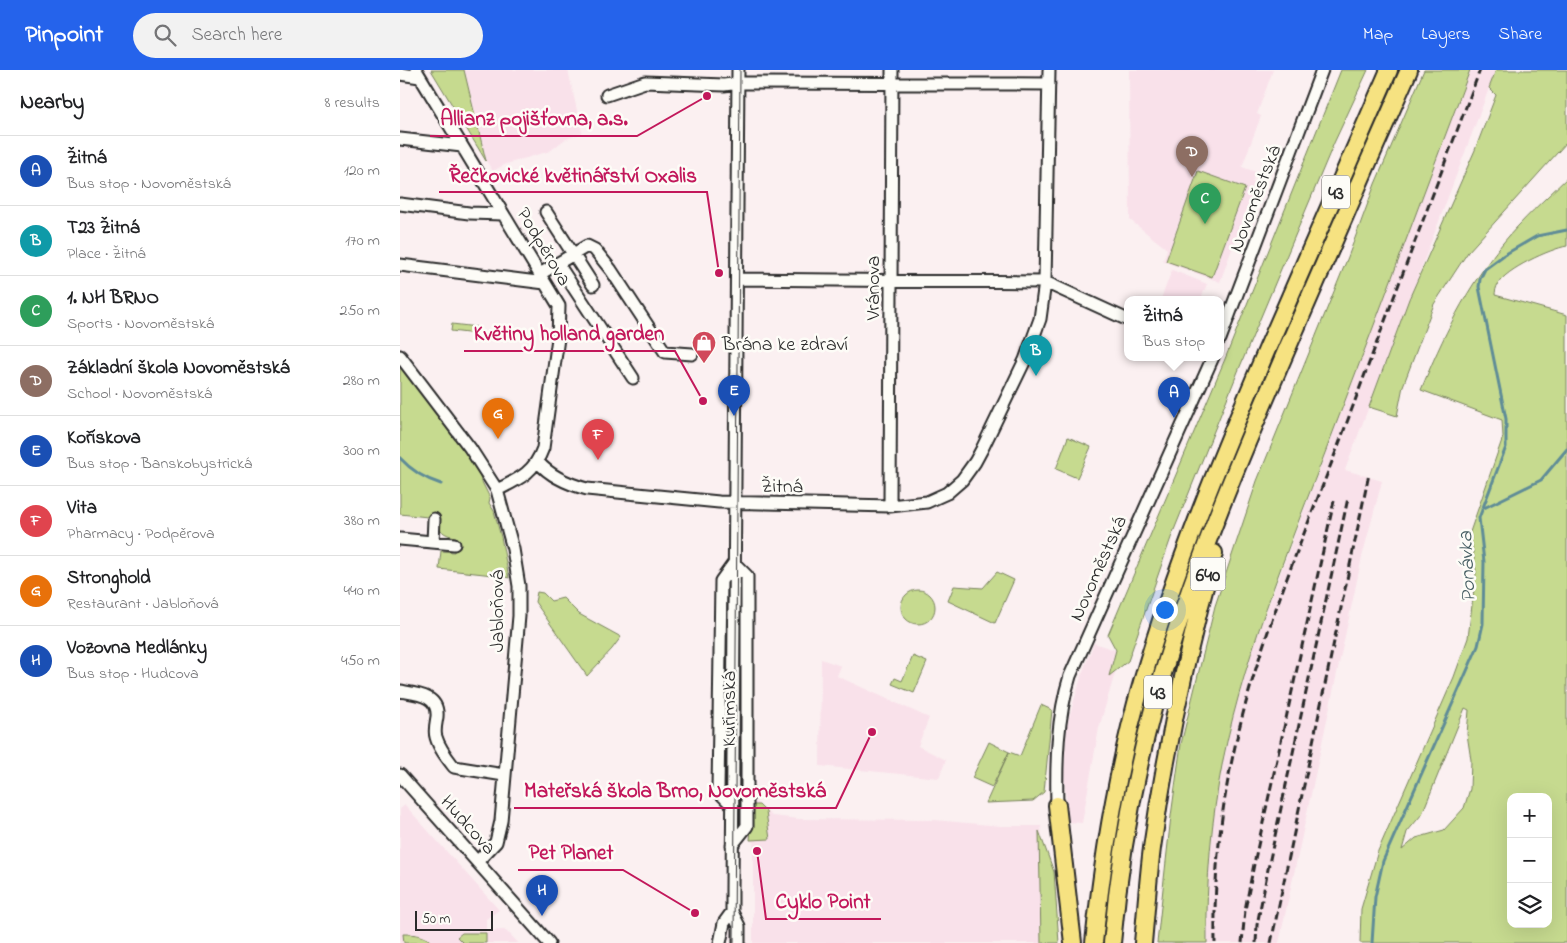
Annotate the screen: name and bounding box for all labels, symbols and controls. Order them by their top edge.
search box [133,13,483,58]
text: Pinpoint [25,18,103,53]
icon: search [151,21,179,49]
text: Search here [191,22,282,49]
text: Map [1363,22,1393,48]
text: Layers [1421,22,1471,48]
text: Share [1499,22,1542,48]
text: Nearby [20,88,84,118]
text: 8 results [324,91,380,115]
callout: Allianz pojišťovna, a.s. [430,100,637,136]
text: Allianz pojišťovna, a.s. [440,105,628,135]
pin: D [1176,136,1208,177]
street label: Novoměstská [1223,141,1290,257]
text: Žitná [67,145,107,172]
callout: Řečkovické květinářství Oxalis [439,156,707,192]
text: A [31,159,41,183]
text: 120 m [344,159,380,183]
text: Řečkovické květinářství Oxalis [449,162,697,192]
text: Bus stop · Novoměstská [67,172,231,196]
road number: 43 [1322,175,1350,208]
pin: C [1189,183,1221,224]
street label: Podpěrova [508,203,578,292]
text: T23 Žitná [67,215,140,242]
text: B [31,229,41,253]
text: 170 m [345,229,380,253]
text: Place · Žitná [67,242,146,266]
street label: Vránova [860,256,889,321]
text: 1. NH BRNO [67,285,159,312]
popup [1124,296,1224,361]
text: C [32,299,40,323]
text: 250 m [340,299,380,323]
text: Žitná [1143,303,1182,330]
text: Sports · Novoměstská [67,312,214,336]
callout: Květiny holland garden [464,315,675,351]
text: Květiny holland garden [474,320,664,352]
shop icon: Brána ke zdraví [691,330,717,364]
text: Bus stop [1143,330,1205,354]
place label: Brána ke zdraví [721,331,848,360]
pin: B [1020,335,1052,376]
text: Základní škola Novoměstská [67,355,290,382]
text: D [30,369,42,393]
text: 280 m [343,369,380,393]
pin: E [718,375,750,416]
pin: A [1158,377,1190,418]
text: School · Novoměstská [67,382,212,406]
pin: G [482,398,514,439]
pin: F [582,419,614,460]
text: Kořískova [67,425,141,452]
text: E [31,439,41,463]
text: 300 m [343,439,380,463]
text: Bus stop · Banskobystrická [67,452,252,476]
street label: Žitná [761,473,803,502]
text: Vita [67,495,97,522]
text: F [31,509,41,533]
text: 380 m [344,509,380,533]
street label: Novoměstská [1063,512,1135,626]
text: Pharmacy · Podpěrova [67,522,215,546]
water label: Ponávka [1451,530,1485,603]
road number: 640 [1190,558,1226,590]
text: Stronghold [67,565,151,592]
street label: Jabloňová [484,570,513,652]
text: G [31,579,41,603]
text: 440 m [343,579,380,603]
text: Restaurant · Jabloňová [67,592,218,616]
your location [1152,597,1178,623]
text: Vozovna Medlánky [67,635,207,662]
text: H [31,649,41,673]
text: 450 m [341,649,380,673]
text: Bus stop · Hudcova [67,662,199,686]
street label: Kuřimská [716,671,745,747]
road number: 43 [1144,676,1172,708]
callout: Mateřská škola Brno, Novoměstská [514,772,836,808]
text: Mateřská škola Brno, Novoměstská [524,777,826,807]
street label: Hudcova [432,789,502,862]
map controls [1507,793,1552,928]
button: + [1507,793,1552,838]
callout: Pet Planet [518,834,623,870]
button: − [1507,838,1552,883]
text: Pet Planet [528,839,615,869]
pin: H [526,875,558,916]
callout: Cyklo Point [766,883,881,919]
button: layers [1507,883,1552,928]
text: Cyklo Point [775,888,871,920]
scale bar [415,908,492,931]
text: 50 m [422,909,450,930]

